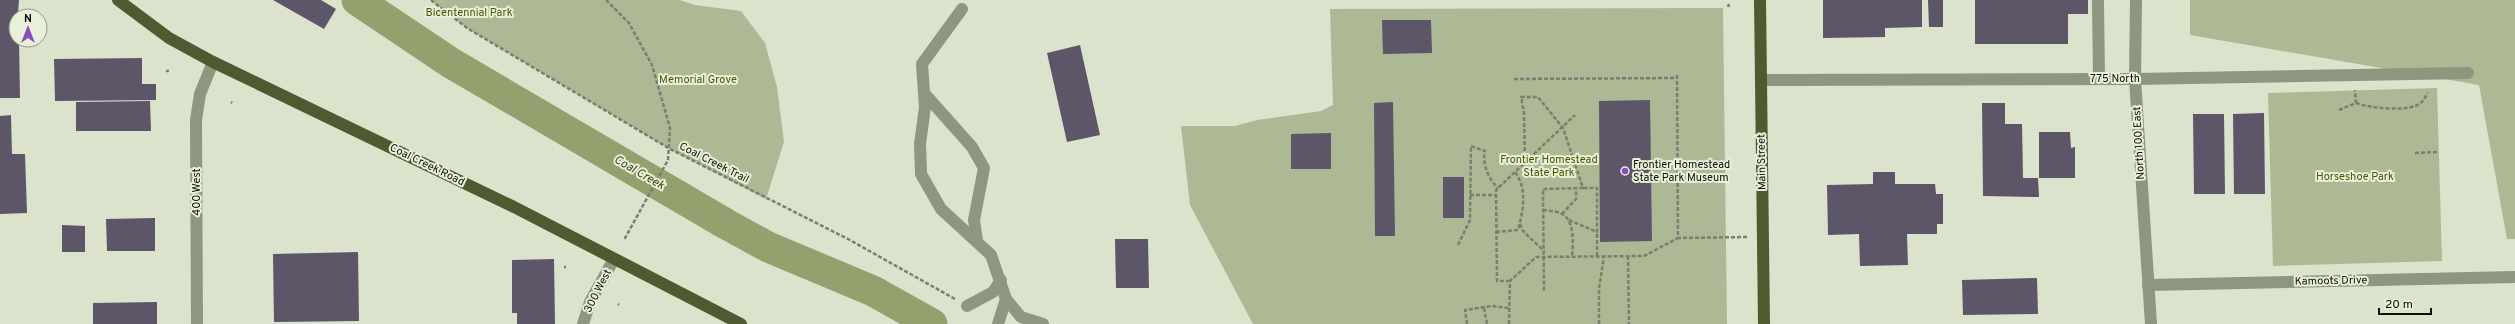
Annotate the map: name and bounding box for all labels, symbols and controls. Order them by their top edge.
park label: Bicentennial Park [425,6,513,20]
north arrow [8,8,48,48]
text: N [24,12,32,26]
street label: 775 North [2090,72,2140,86]
park label: Memorial Grove [659,73,737,87]
street label: North 100 East [2130,106,2148,180]
street label: Main Street [1755,134,1769,190]
street label: Coal Creek Trail [677,139,751,187]
street label: Coal Creek Road [387,141,467,189]
water label: Coal Creek [611,152,668,194]
park label: Frontier Homestead State Park [1500,153,1598,180]
place label: Frontier Homestead State Park Museum [1633,158,1730,185]
marker: Frontier Homestead State Park Museum [1620,166,1630,176]
street label: 400 West [190,168,204,216]
park label: Horseshoe Park [2316,170,2394,184]
street label: 300 West [581,267,615,315]
street label: Kamoots Drive [2295,273,2368,289]
scale bar [2379,290,2431,316]
text: 20 m [2385,297,2413,313]

